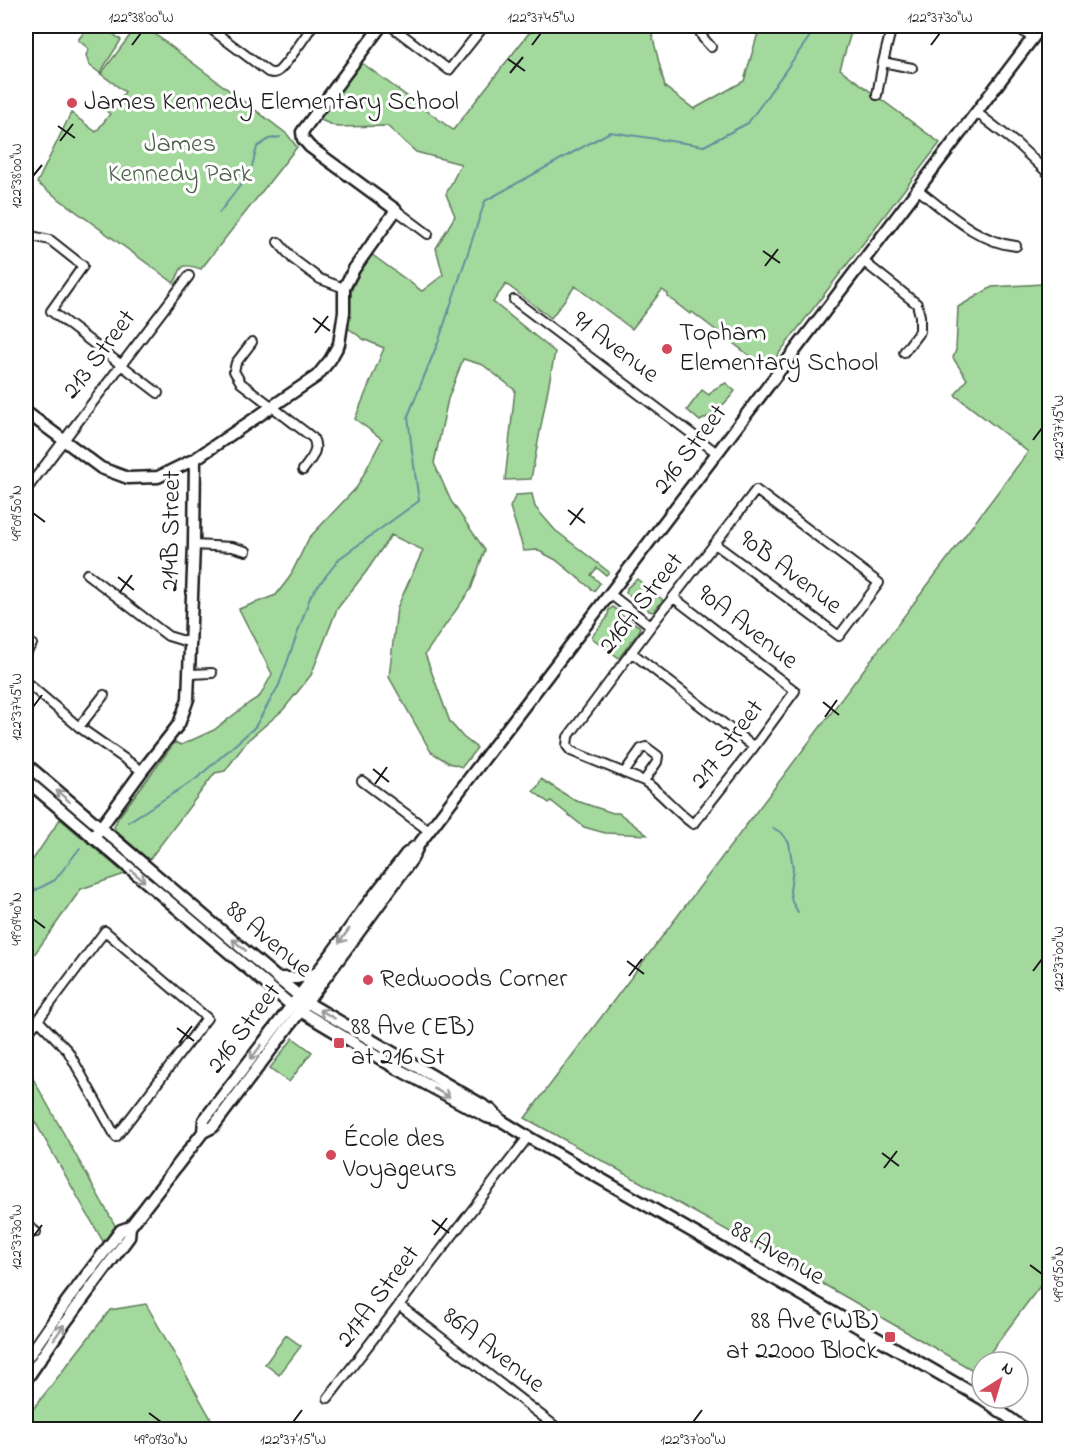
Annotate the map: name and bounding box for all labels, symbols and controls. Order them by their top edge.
text: 122°38'00"W [108,7,174,29]
text: 122°37'45"W [507,7,575,29]
text: 122°37'30"W [907,7,973,29]
place label: James Kennedy Elementary School [84,84,459,122]
marker: James Kennedy Elementary School [65,96,79,110]
park label: James Kennedy Park [108,126,253,194]
text: 122°38'00"W [6,143,28,209]
street label: 213 Street [54,302,147,408]
street label: 91 Avenue [563,303,667,394]
place label: Topham Elementary School [679,315,878,383]
marker: Topham Elementary School [660,342,674,356]
text: 122°37'15"W [1048,395,1070,461]
street label: 216 Street [644,397,738,503]
street label: 214B Street [152,470,192,592]
text: 49°09'50"N [6,485,28,541]
street label: 90B Avenue [730,521,850,625]
street label: 216A Street [590,545,694,663]
street label: 90A Avenue [688,576,806,680]
text: 122°37'45"W [6,673,28,741]
street label: 217 Street [682,692,775,798]
one-way arrow [56,789,71,803]
one-way arrow [130,869,145,883]
text: 49°09'40"N [6,892,28,946]
street label: 88 Avenue [216,892,320,988]
text: 122°37'00"W [1048,926,1070,992]
one-way arrow [338,928,350,944]
one-way arrow [231,938,247,952]
place label: Redwoods Corner [380,961,568,999]
marker: Redwoods Corner [361,973,375,987]
street label: 216 Street [198,976,292,1082]
one-way arrow [319,1008,336,1020]
place label: 88 Ave (EB) at 216 St [351,1009,474,1077]
marker: 88 Ave (EB) at 216 St [332,1036,346,1050]
one-way arrow [250,1044,263,1060]
one-way arrow [433,1088,451,1099]
place label: École des Voyageurs [342,1121,457,1189]
marker: École des Voyageurs [324,1148,338,1162]
text: 122°37'30"W [6,1204,28,1270]
street label: 88 Avenue [723,1212,832,1297]
street label: 217A Street [328,1237,430,1356]
text: 49°09'50"N [1048,1246,1070,1302]
street label: 86A Avenue [433,1299,553,1404]
place label: 88 Ave (WB) at 22000 Block [726,1303,879,1371]
one-way arrow [53,1324,65,1340]
marker: 88 Ave (WB) at 22000 Block [883,1330,897,1344]
north arrow [970,1350,1030,1410]
text: N [996,1357,1020,1383]
text: 49°09'30"N [134,1429,188,1451]
text: 122°37'15"W [260,1429,326,1451]
text: 122°37'00"W [660,1429,726,1451]

